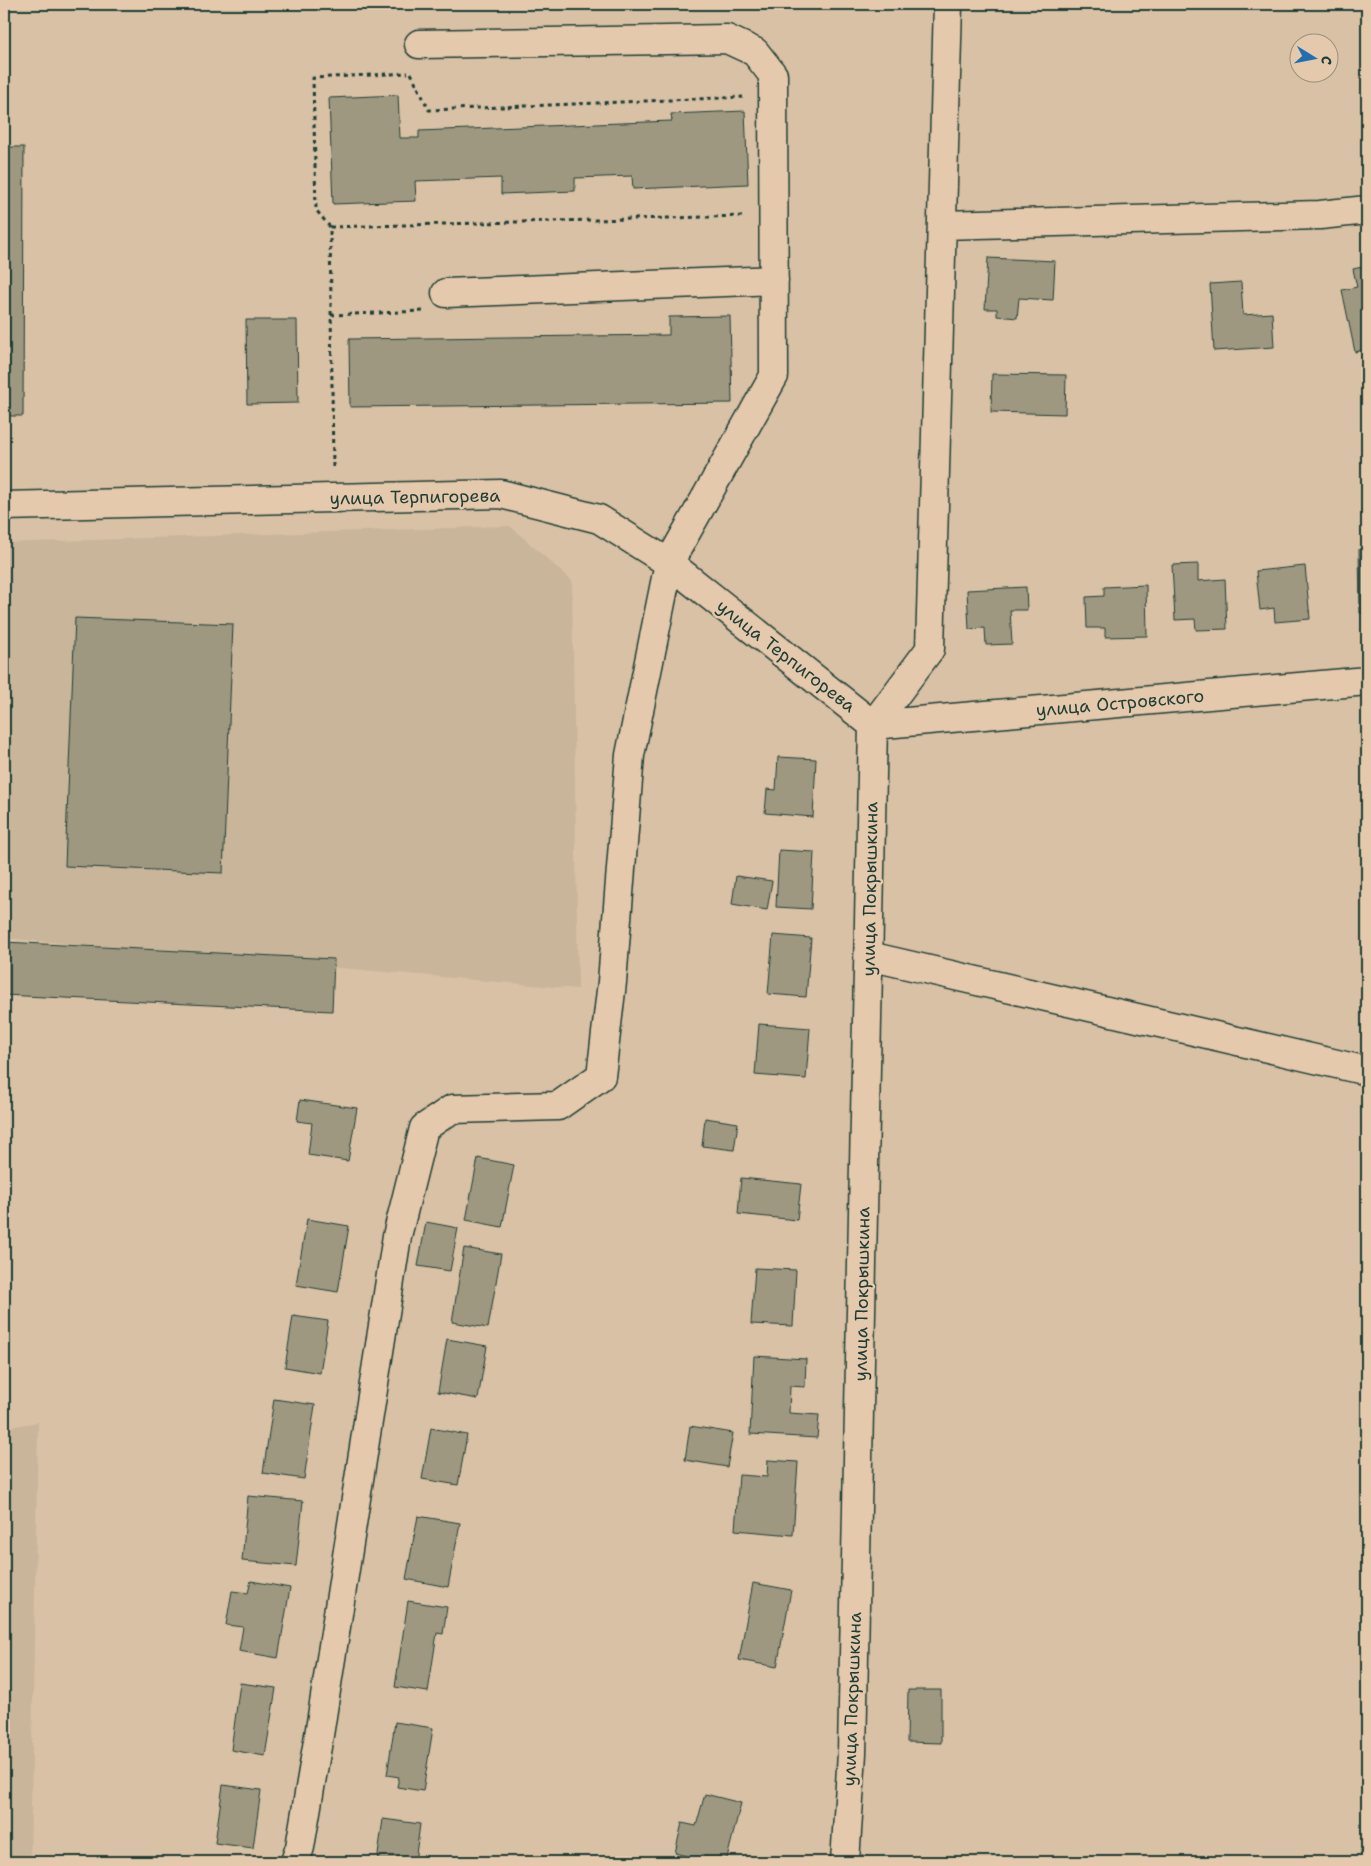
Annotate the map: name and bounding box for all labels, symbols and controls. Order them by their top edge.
north arrow [1288,32,1338,82]
text: С [1317,54,1336,66]
street label: улица Терпигорева [330,484,500,510]
street label: улица Терпигорева [711,594,861,718]
street label: улица Островского [1035,684,1205,722]
street label: улица Покрышкина [856,802,884,976]
street label: улица Покрышкина [848,1207,876,1381]
street label: улица Покрышкина [837,1611,867,1787]

